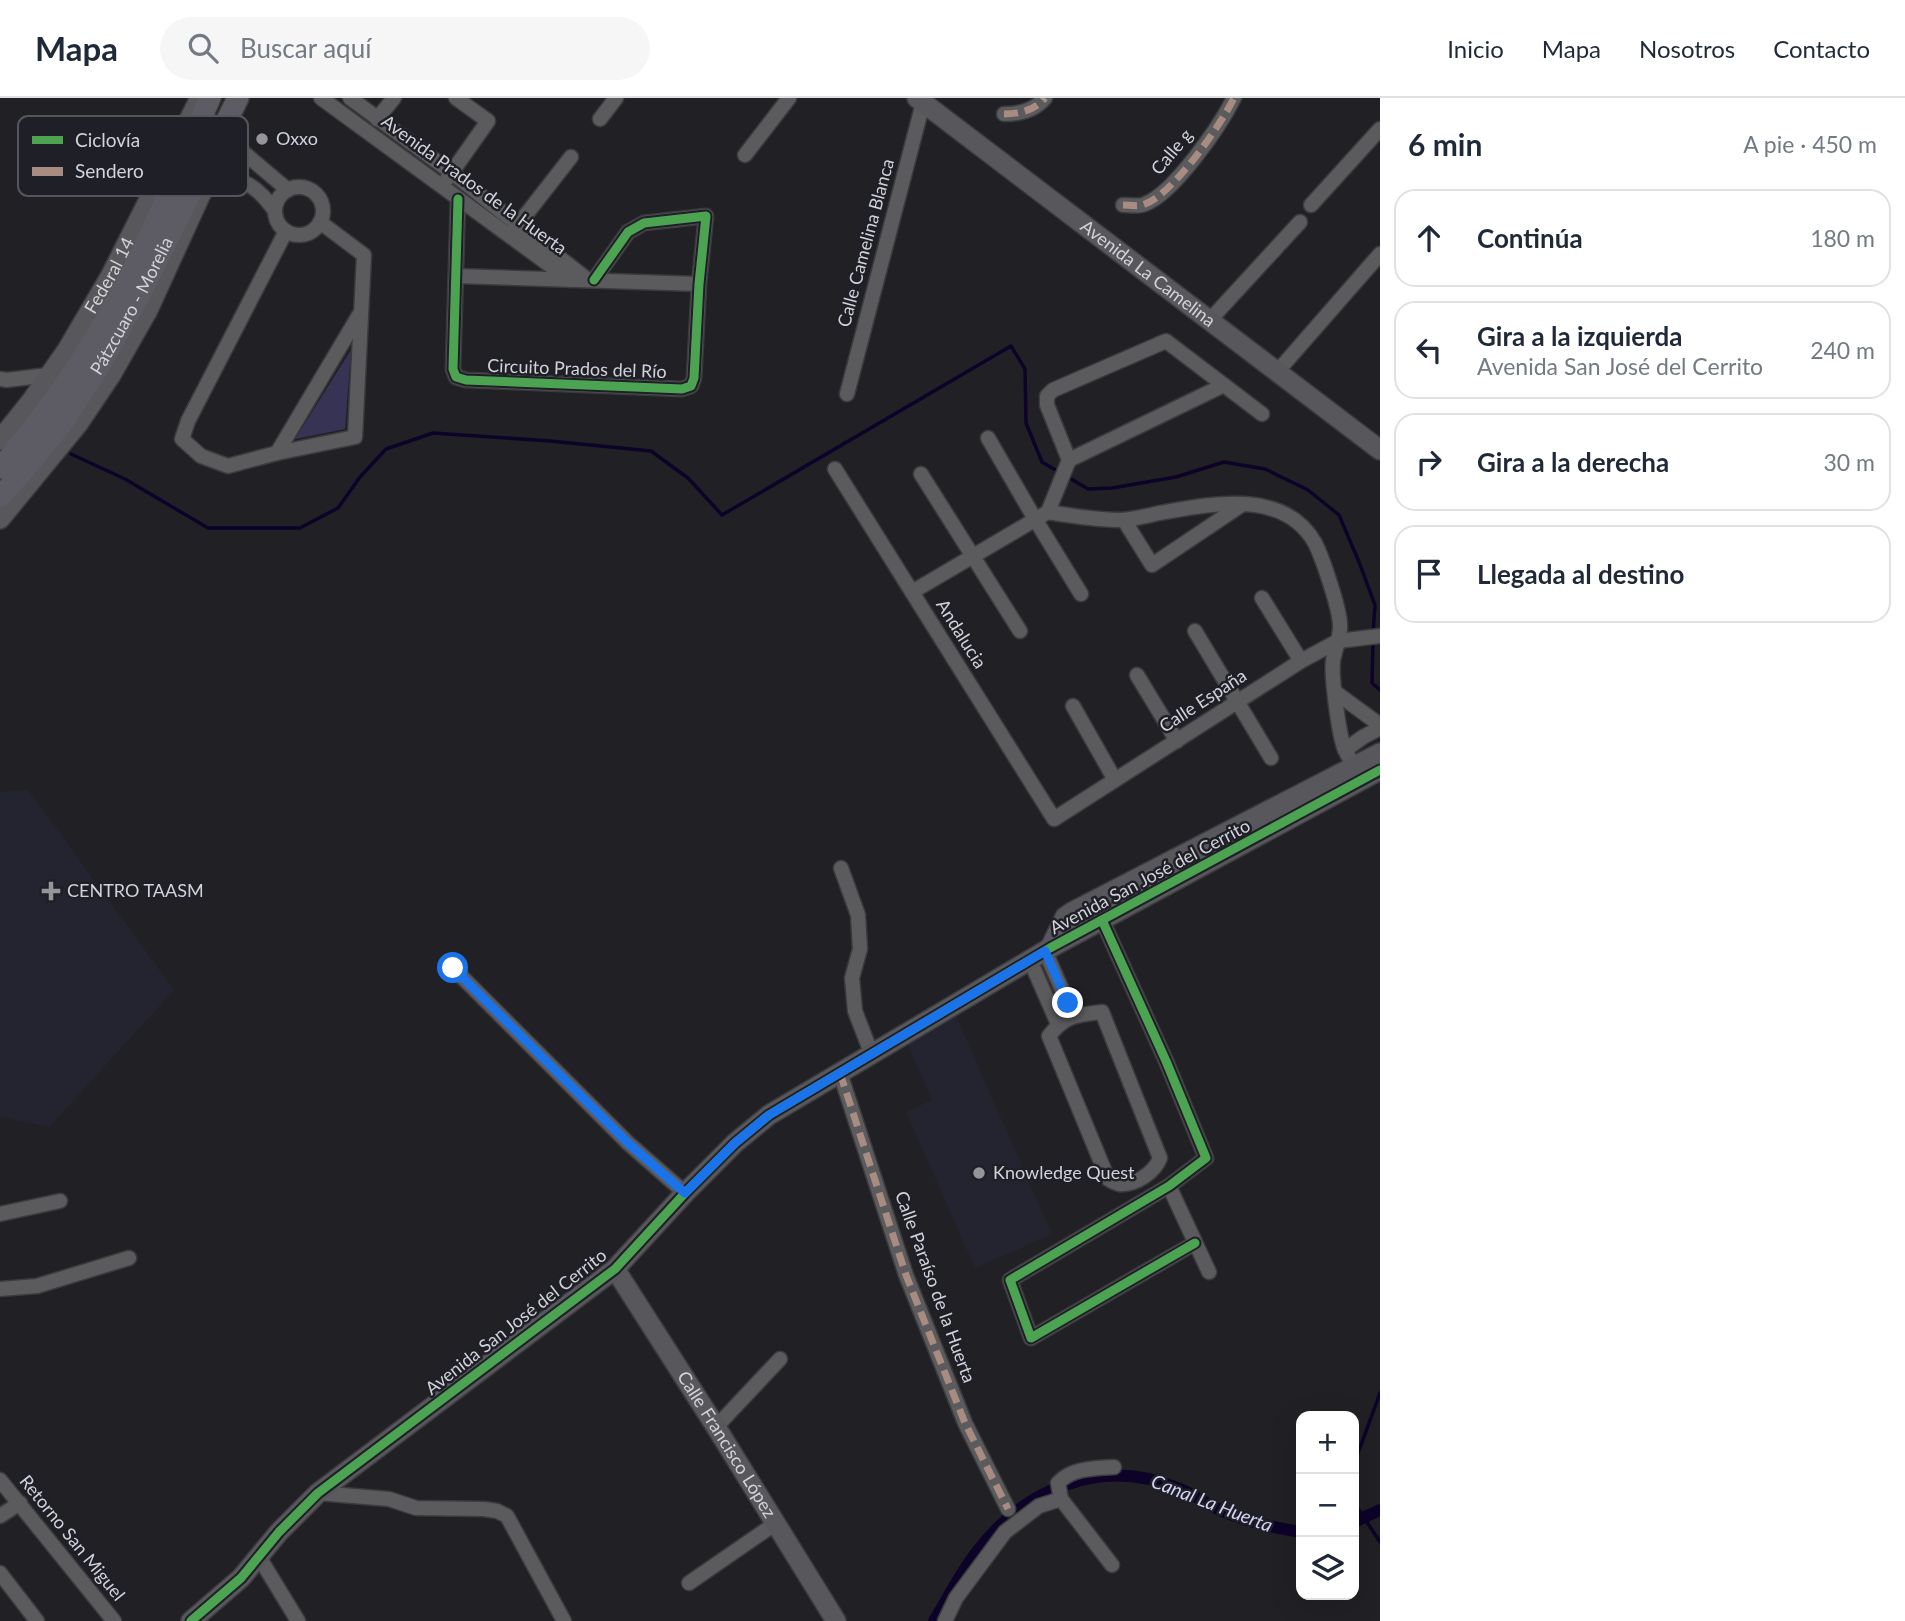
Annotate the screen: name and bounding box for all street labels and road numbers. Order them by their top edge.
street label: Avenida Prados de la Huerta [378,110,572,259]
street label: Calle g [1146,124,1197,179]
street label: Calle Camelina Blanca [832,156,898,329]
street label: Avenida La Camelina [1077,214,1220,331]
street label: Federal 14 [79,233,138,317]
street label: Pátzcuaro - Morelia [85,233,177,379]
street label: Circuito Prados del Río [487,354,667,382]
street label: Andalucia [932,595,992,672]
street label: Calle España [1155,664,1250,737]
street label: Avenida San José del Cerrito [1045,814,1254,938]
street label: Calle Paraíso de la Huerta [891,1188,981,1386]
street label: Avenida San José del Cerrito [420,1244,610,1399]
street label: Calle Francisco López [673,1367,781,1522]
street label: Retorno San Miguel [15,1470,130,1605]

